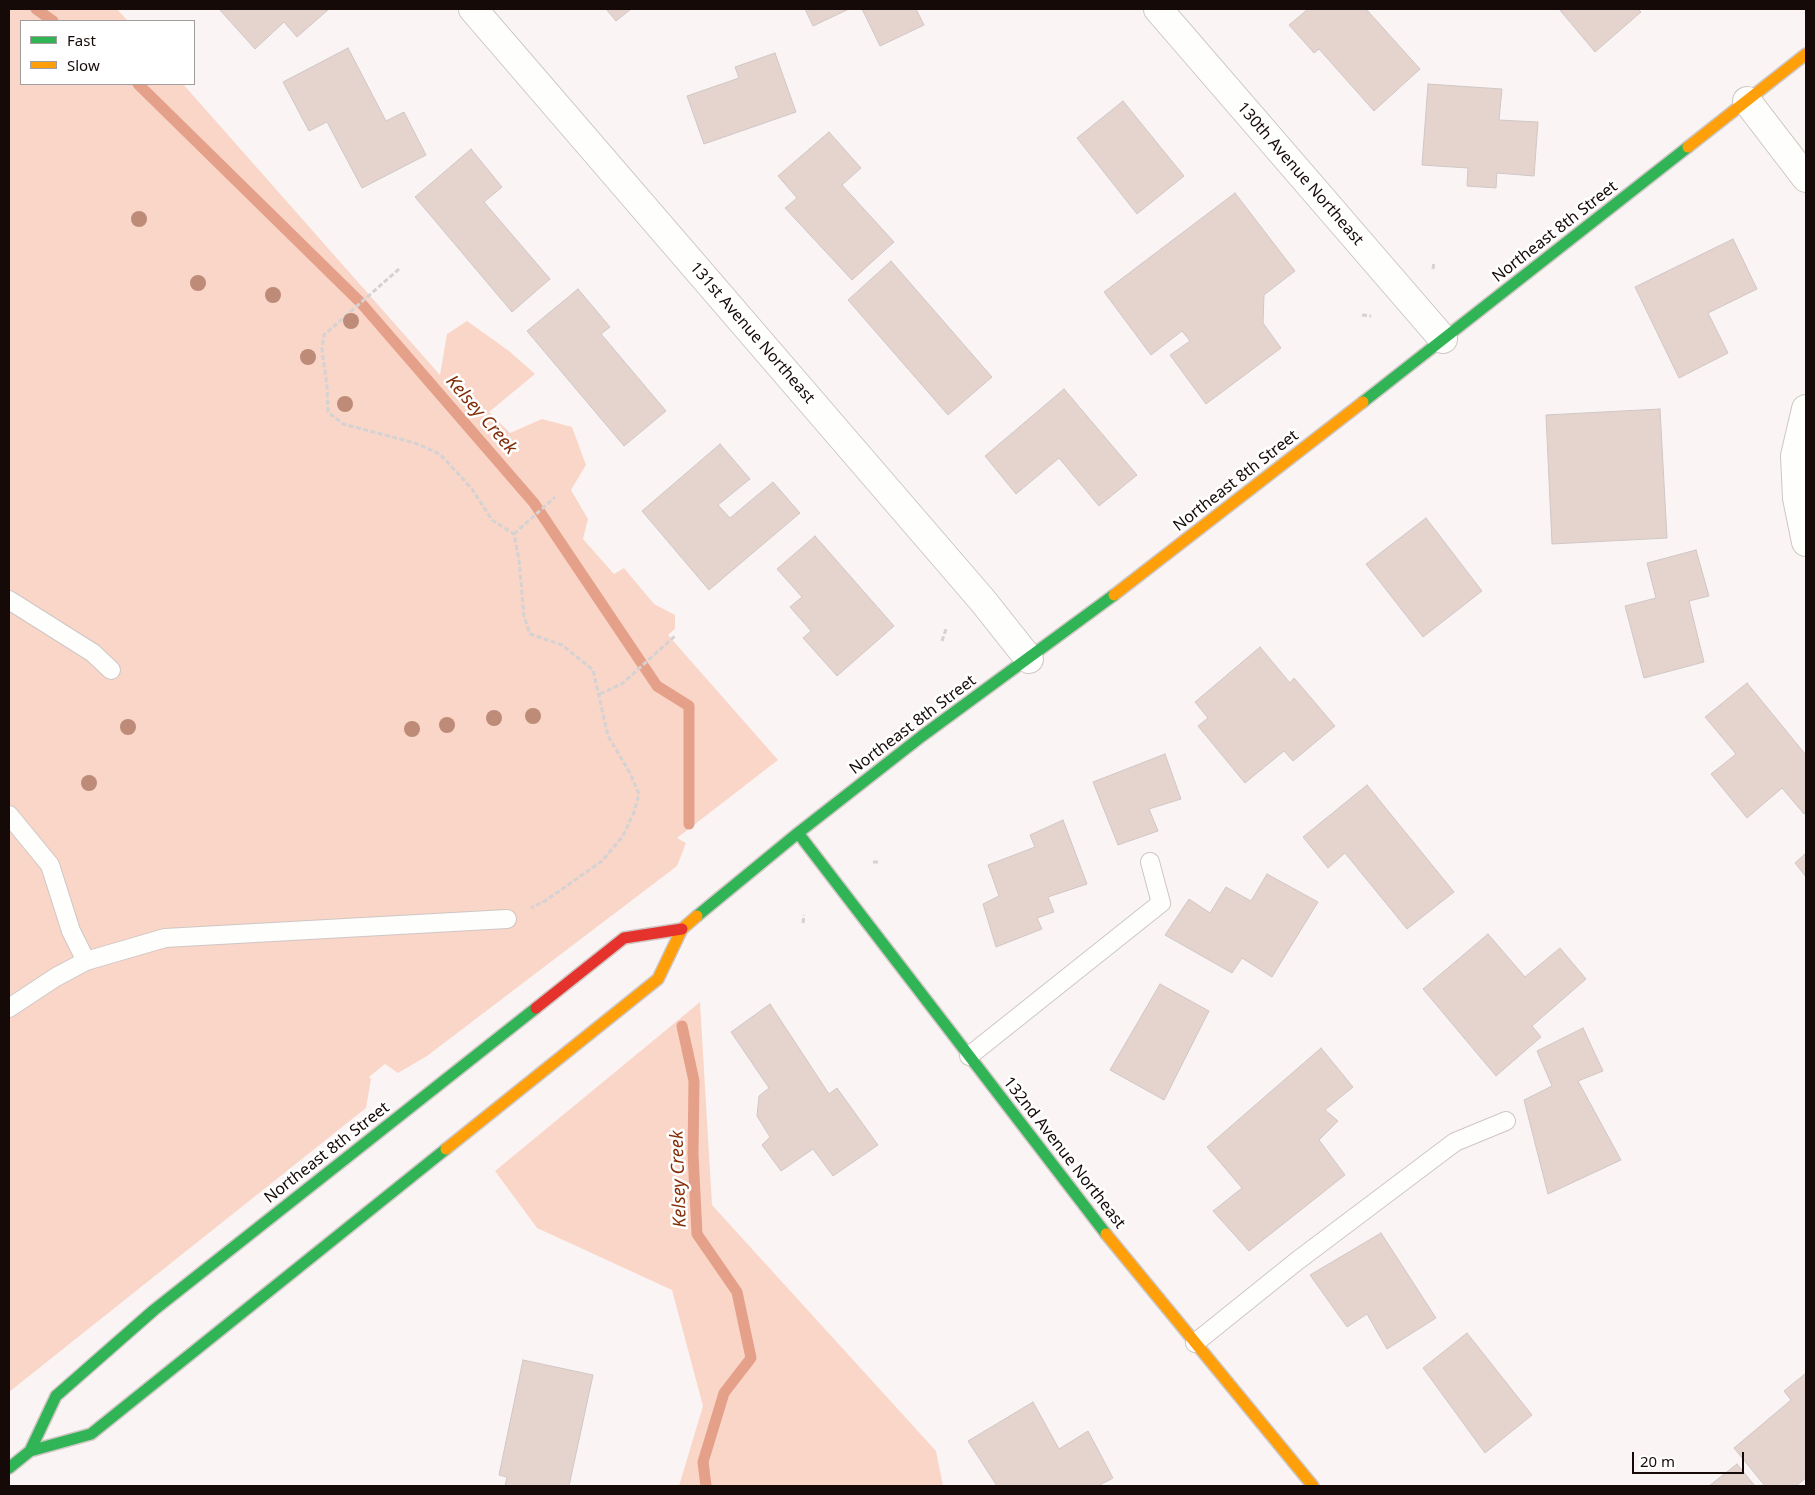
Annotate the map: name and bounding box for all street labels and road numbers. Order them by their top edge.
street label: 130th Avenue Northeast [1233,99,1367,249]
street label: Northeast 8th Street [1489,177,1621,287]
street label: 131st Avenue Northeast [685,258,819,408]
street label: Northeast 8th Street [1170,426,1302,536]
street label: Northeast 8th Street [846,671,980,779]
street label: 132nd Avenue Northeast [999,1073,1129,1233]
street label: Northeast 8th Street [261,1098,393,1208]

